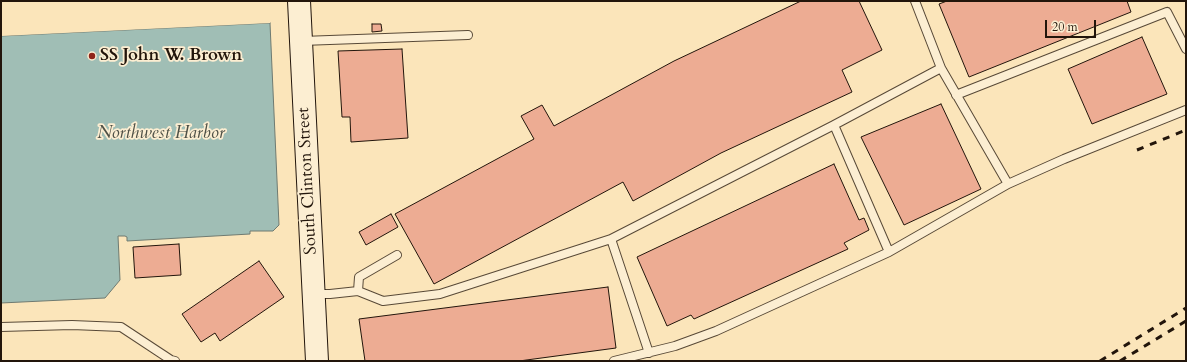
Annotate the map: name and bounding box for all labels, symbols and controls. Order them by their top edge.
scale bar [1047,12,1098,38]
text: 20 m [1052,19,1078,35]
place label: SS John W. Brown [100,46,242,66]
marker: SS John W. Brown [87,51,97,61]
street label: South Clinton Street [294,107,322,255]
water label: Northwest Harbor [97,123,225,145]

